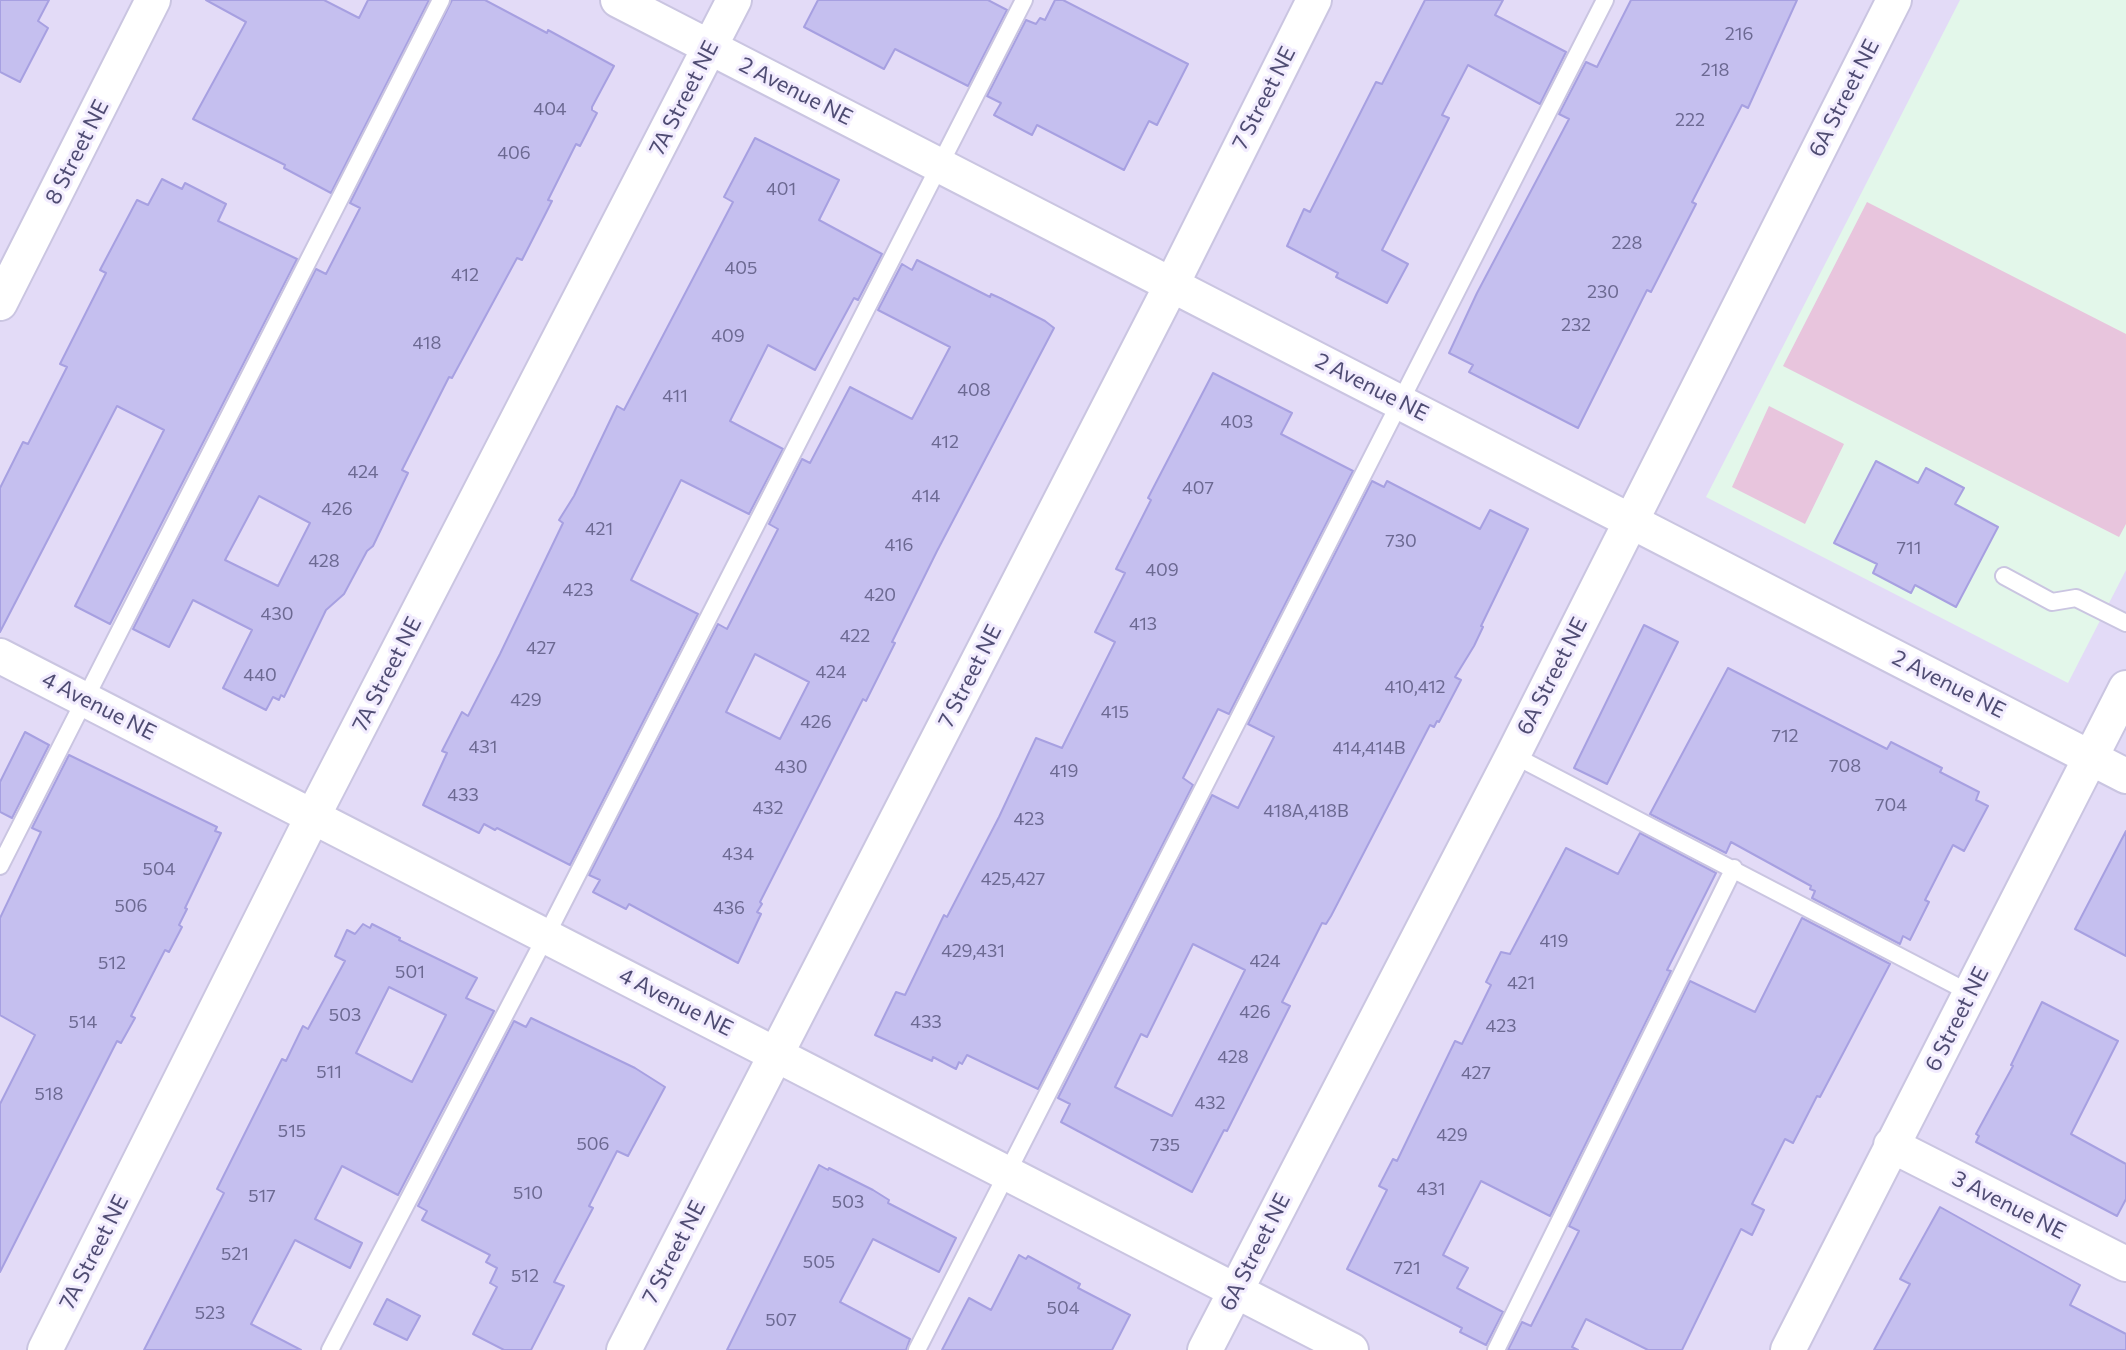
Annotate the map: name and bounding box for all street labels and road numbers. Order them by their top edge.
street label: 6A Street NE [1803,35,1885,161]
street label: 7A Street NE [644,36,724,160]
street label: 7 Street NE [1227,42,1301,154]
street label: 2 Avenue NE [735,51,857,131]
street label: 8 Street NE [39,95,115,209]
street label: 2 Avenue NE [1311,347,1433,427]
street label: 7A Street NE [347,612,427,736]
street label: 6A Street NE [1511,613,1593,739]
street label: 7 Street NE [933,620,1007,732]
street label: 2 Avenue NE [1888,644,2010,724]
street label: 4 Avenue NE [37,666,161,746]
street label: 4 Avenue NE [614,962,738,1042]
street label: 6 Street NE [1919,962,1995,1076]
street label: 3 Avenue NE [1948,1165,2070,1245]
street label: 6A Street NE [1214,1189,1296,1315]
street label: 7A Street NE [54,1190,134,1314]
street label: 7 Street NE [637,1196,711,1308]

